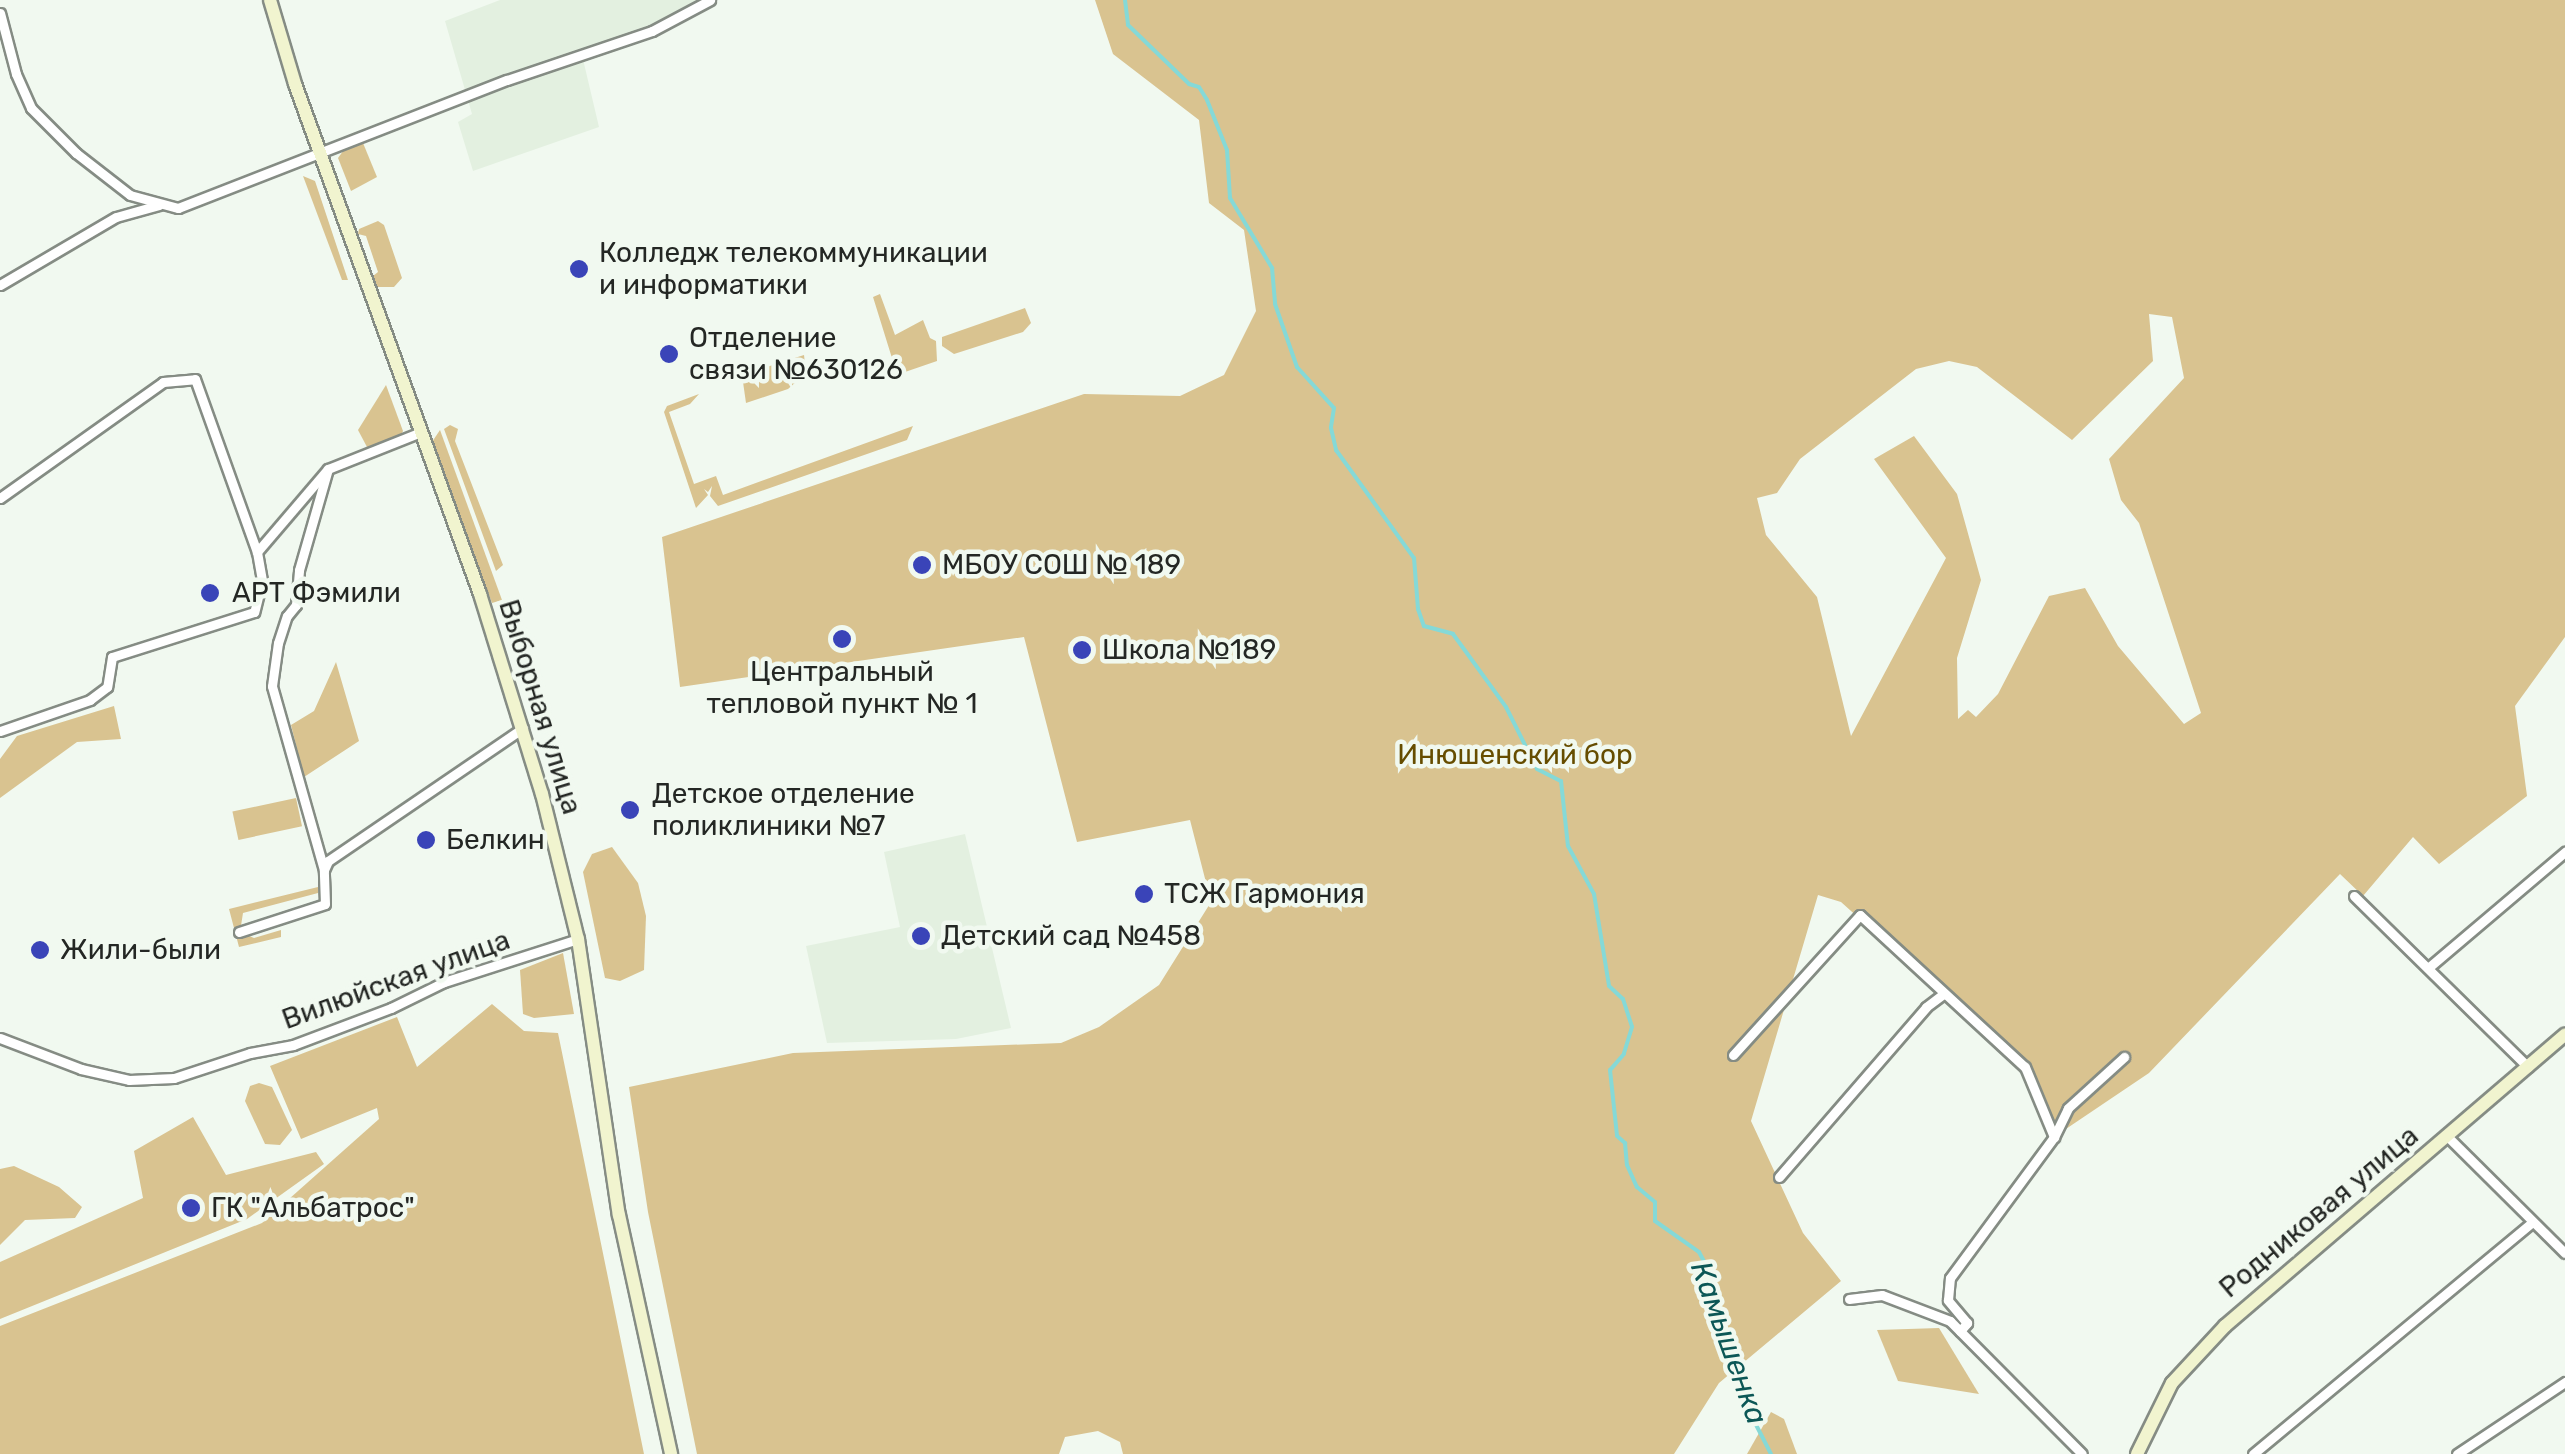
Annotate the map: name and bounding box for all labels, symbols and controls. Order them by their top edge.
place label: Колледж телекоммуникации и информатики [599,236,988,302]
marker: Колледж телекоммуникации и информатики [568,258,590,280]
place label: Отделение связи №630126 [689,321,903,387]
marker: Отделение связи №630126 [658,343,680,365]
place label: МБОУ СОШ № 189 [942,548,1181,582]
marker: МБОУ СОШ № 189 [911,554,933,576]
place label: АРТ Фэмили [232,576,401,610]
marker: АРТ Фэмили [197,580,223,606]
street label: Выборная улица [491,596,589,818]
marker: Центральный тепловой пункт № 1 [831,628,853,650]
place label: Школа №189 [1102,633,1276,667]
marker: Школа №189 [1071,639,1093,661]
place label: Центральный тепловой пункт № 1 [706,655,978,721]
park label: Инюшенский бор [1397,738,1633,772]
place label: Детское отделение поликлиники №7 [652,777,915,843]
marker: Детское отделение поликлиники №7 [617,797,643,823]
place label: Белкин [446,823,545,857]
marker: Белкин [415,829,437,851]
place label: ТСЖ Гармония [1164,877,1365,911]
marker: ТСЖ Гармония [1133,883,1155,905]
place label: Детский сад №458 [941,919,1201,953]
street label: Вилюйская улица [278,923,514,1037]
marker: Детский сад №458 [910,925,932,947]
place label: Жили-были [60,933,221,967]
marker: Жили-были [29,939,51,961]
street label: Родниковая улица [2213,1119,2425,1305]
place label: ГК "Альбатрос" [211,1191,415,1225]
marker: ГК "Альбатрос" [180,1197,202,1219]
water label: Камышенка [1683,1257,1775,1429]

